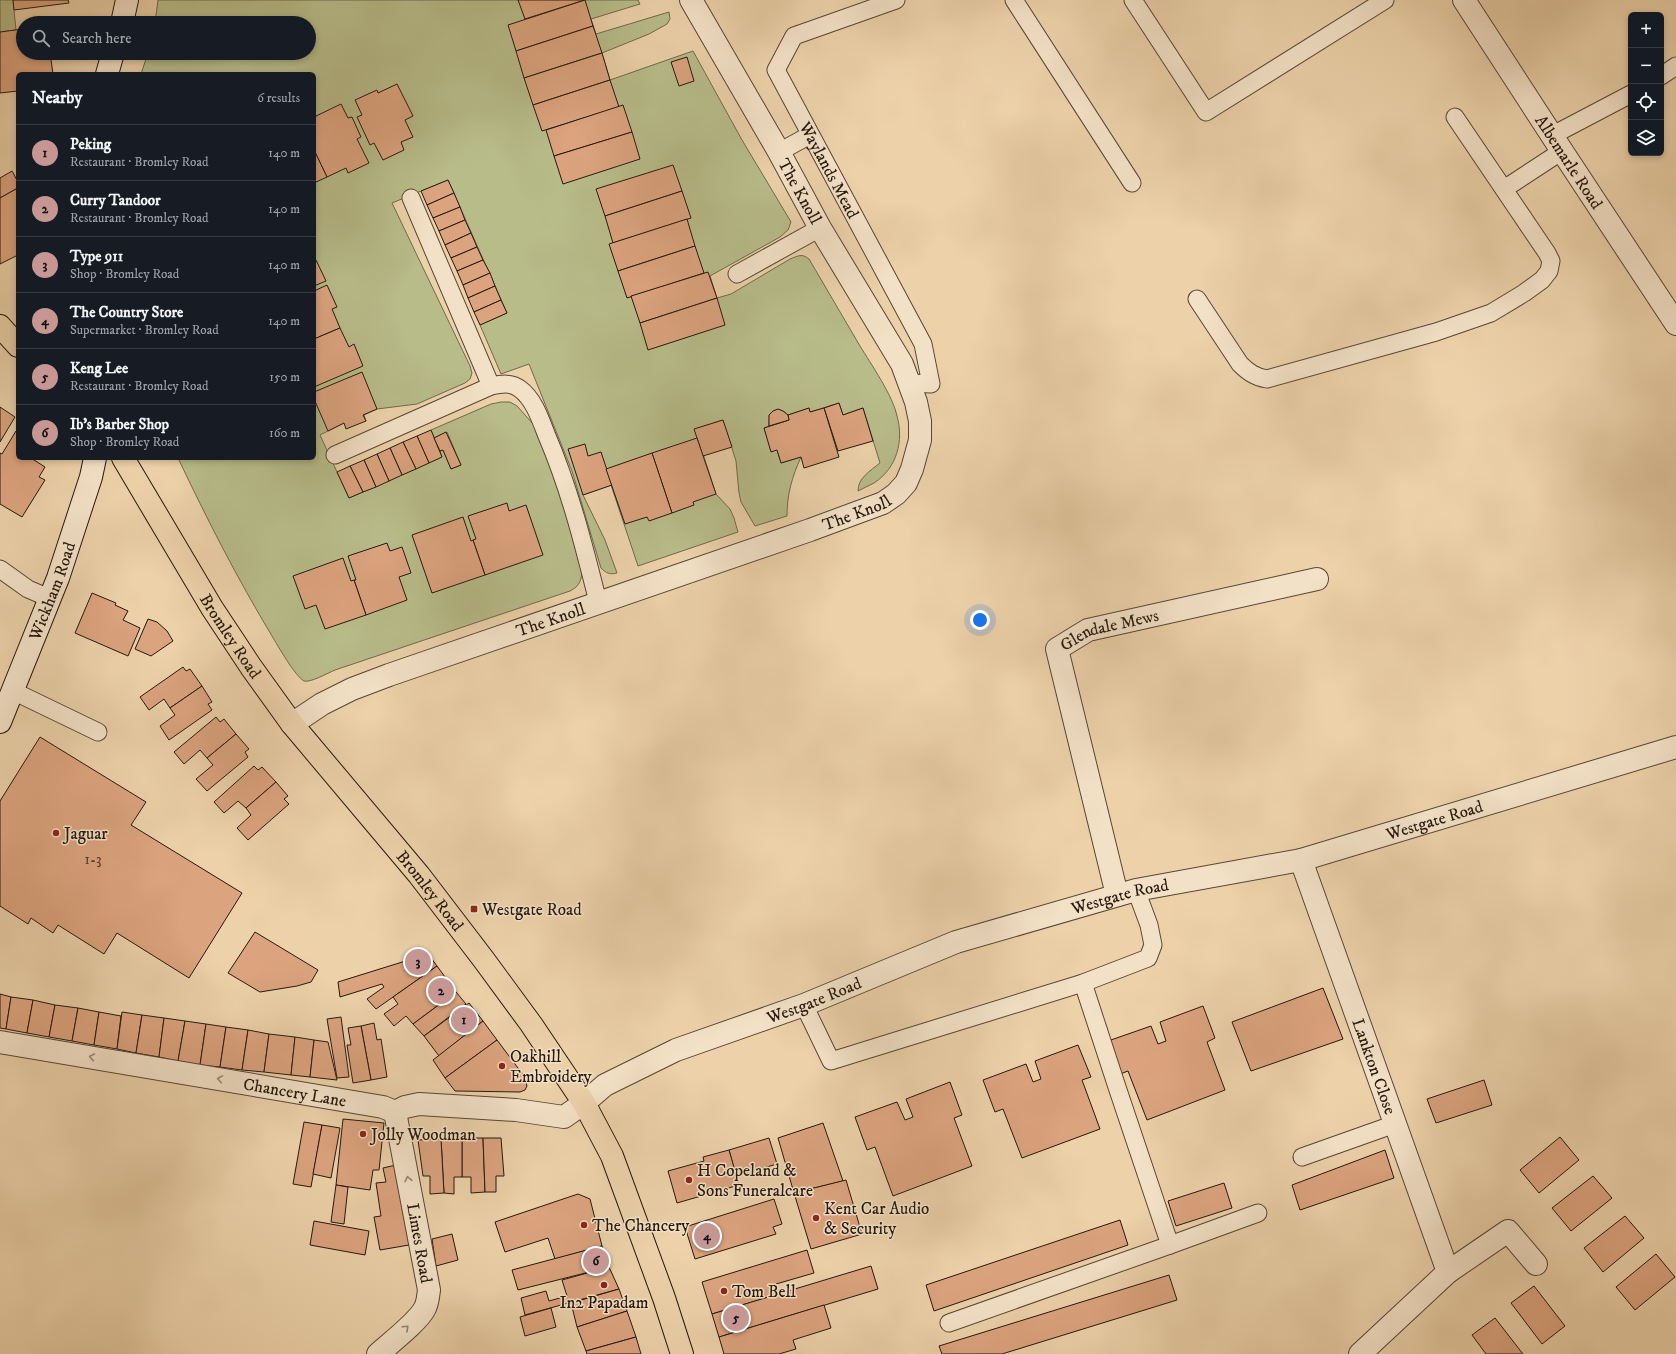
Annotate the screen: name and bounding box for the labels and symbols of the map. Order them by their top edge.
street label: Albemarle Road [1530,111,1608,214]
street label: Waylands Mead [793,117,864,223]
street label: The Knoll [772,155,826,228]
street label: The Knoll [819,490,896,536]
street label: Wickham Road [24,539,81,645]
street label: Bromley Road [194,590,266,684]
street label: The Knoll [513,598,588,642]
street label: Glendale Mews [1056,605,1161,657]
your location [970,610,990,630]
street label: Westgate Road [1383,796,1486,846]
place label: Jaguar [62,823,108,845]
marker: Jaguar [51,828,61,838]
street label: Bromley Road [391,846,469,937]
house number: 1-3 [84,850,102,869]
street label: Westgate Road [1068,874,1171,920]
place label: Westgate Road [481,899,582,921]
marker: Westgate Road [469,904,479,914]
pin: 3 [405,947,431,977]
street label: Westgate Road [763,972,865,1030]
pin: 2 [428,976,454,1006]
pin: 1 [451,1005,477,1035]
street label: Lankton Close [1346,1016,1401,1118]
place label: Oakhill Embroidery [510,1046,592,1088]
one-way arrow [88,1053,95,1062]
marker: Oakhill Embroidery [497,1061,507,1071]
street label: Chancery Lane [241,1073,348,1113]
one-way arrow [217,1075,223,1084]
place label: Jolly Woodman [369,1124,476,1146]
marker: Jolly Woodman [358,1129,368,1139]
place label: H Copeland & Sons Funeralcare [697,1160,813,1202]
marker: H Copeland & Sons Funeralcare [684,1175,694,1185]
one-way arrow [404,1176,413,1183]
place label: Kent Car Audio & Security [824,1198,929,1240]
street label: Limes Road [401,1201,437,1285]
marker: Kent Car Audio & Security [811,1213,821,1223]
place label: The Chancery [592,1215,690,1237]
marker: The Chancery [579,1220,589,1230]
pin: 4 [694,1221,720,1251]
pin: 6 [583,1246,609,1276]
marker: In2 Papadam [599,1280,609,1290]
place label: Tom Bell [732,1281,796,1303]
marker: Tom Bell [719,1286,729,1296]
place label: In2 Papadam [559,1292,649,1314]
pin: 5 [723,1303,749,1333]
one-way arrow [402,1325,409,1332]

